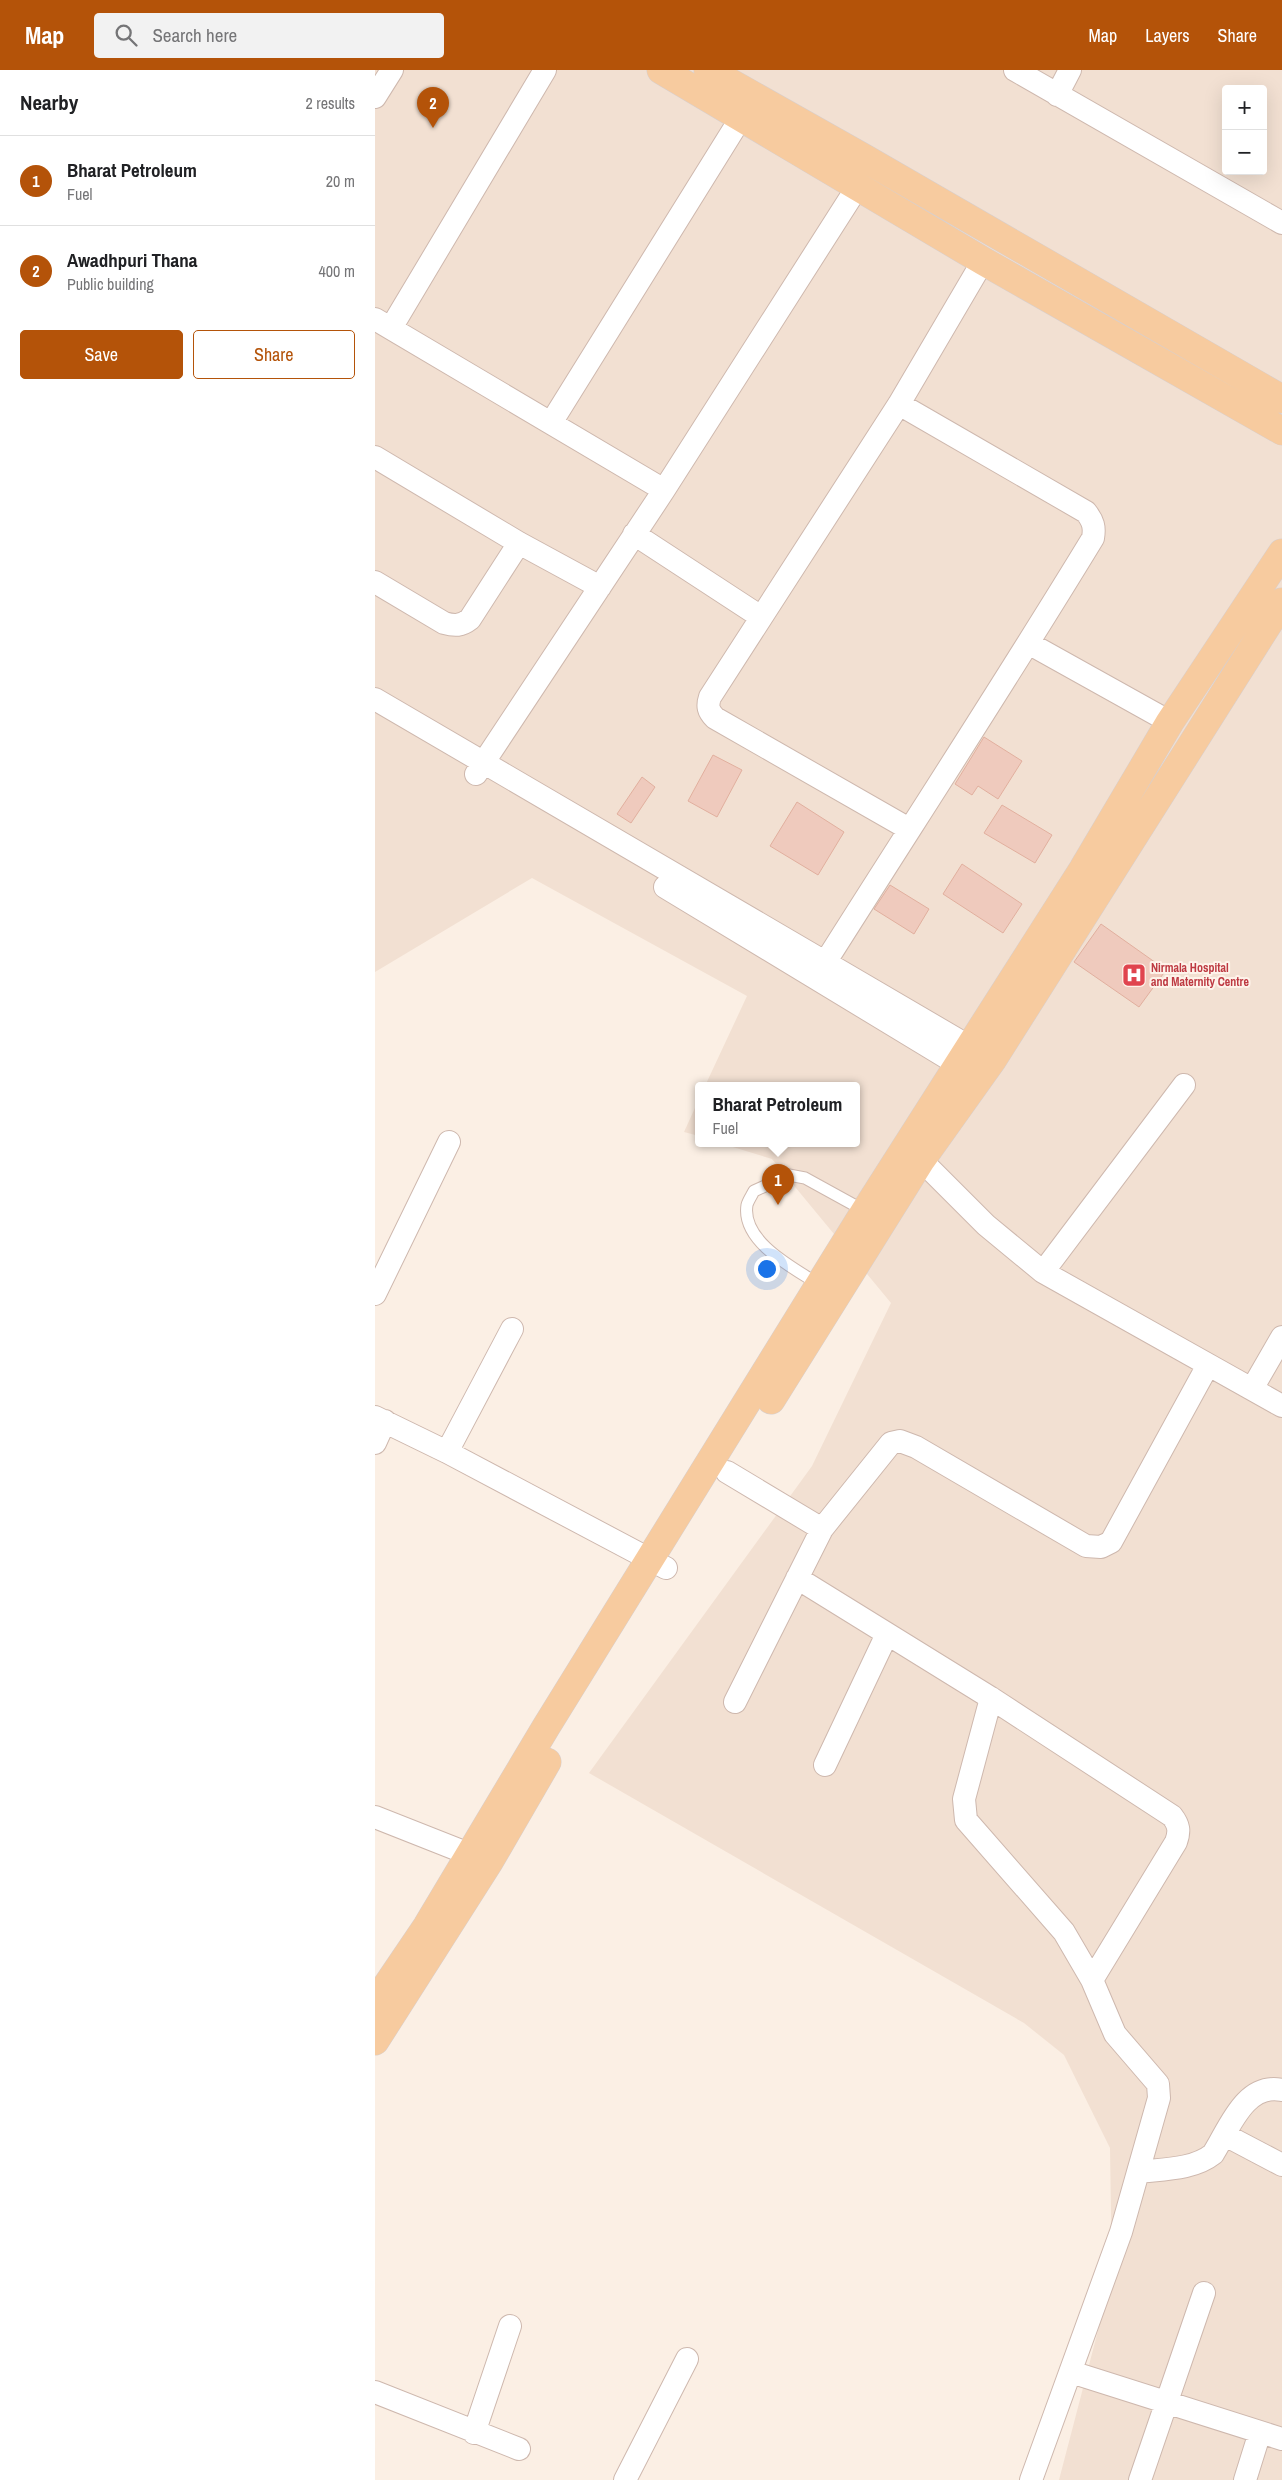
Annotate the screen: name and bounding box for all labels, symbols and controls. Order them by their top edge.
search box [94,13,444,58]
text: Map [25,19,64,51]
icon: search [112,21,140,49]
text: Search here [152,22,237,48]
text: Map [1089,23,1117,48]
text: Layers [1145,23,1190,48]
text: Share [1218,23,1257,48]
map controls [1222,85,1267,175]
button: + [1222,85,1267,130]
pin: 2 [417,87,449,128]
text: Nearby [20,88,78,117]
text: 2 results [305,92,355,114]
button: − [1222,130,1267,175]
text: Bharat Petroleum [67,157,197,183]
text: 1 [32,170,40,192]
text: 20 m [326,170,355,192]
text: Fuel [67,183,93,205]
text: Awadhpuri Thana [67,247,197,273]
text: 2 [32,260,40,282]
text: 400 m [319,260,355,282]
text: Public building [67,273,154,295]
button: Save [20,330,183,379]
button: Share [193,330,355,379]
place label: Nirmala Hospital and Maternity Centre [1151,960,1249,990]
hospital icon: Nirmala Hospital and Maternity Centre [1121,962,1147,988]
popup [695,1082,860,1147]
text: Bharat Petroleum [713,1091,842,1117]
text: Fuel [713,1117,738,1139]
pin: 1 [762,1164,794,1205]
your location [754,1256,780,1282]

